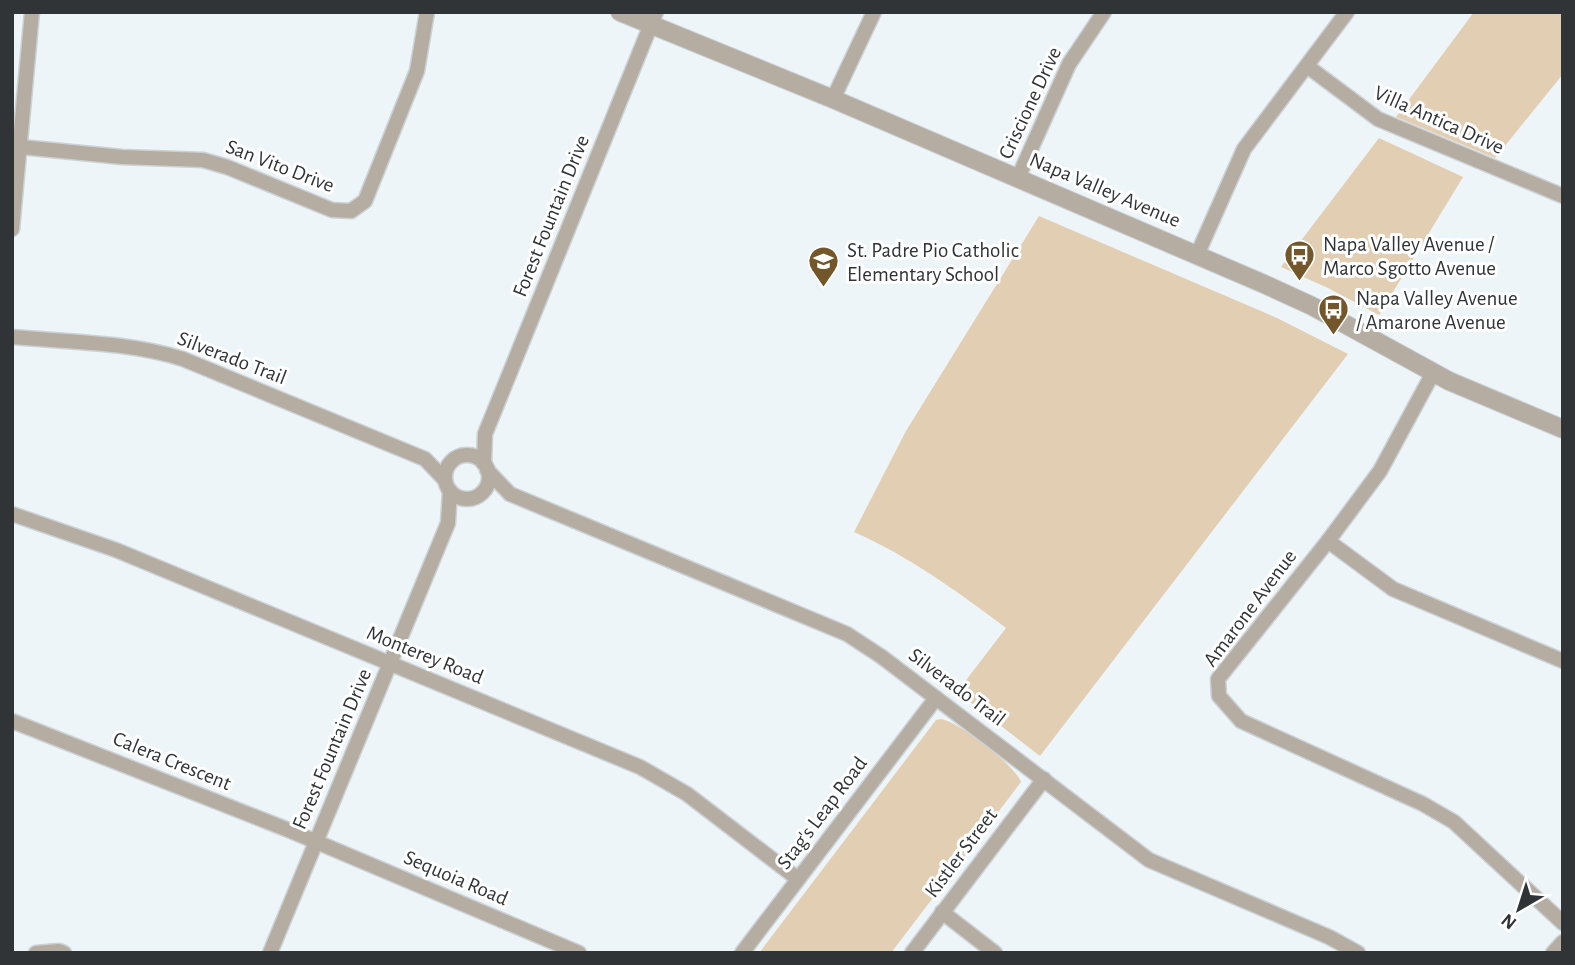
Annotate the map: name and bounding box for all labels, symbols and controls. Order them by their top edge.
street label: Criscione Drive [995,44,1065,162]
street label: Villa Antica Drive [1371,82,1507,158]
street label: Forest Fountain Drive [509,132,593,300]
street label: San Vito Drive [223,136,337,196]
street label: Napa Valley Avenue [1027,149,1183,231]
place label: Napa Valley Avenue / Marco Sgotto Avenue [1323,234,1496,279]
bus stop icon: Napa Valley Avenue / Marco Sgotto Avenue [1283,239,1317,283]
place label: St. Padre Pio Catholic Elementary School [847,240,1019,285]
school or university icon: St. Padre Pio Catholic Elementary School [807,245,841,289]
place label: Napa Valley Avenue / Amarone Avenue [1356,288,1518,333]
bus stop icon: Napa Valley Avenue / Amarone Avenue [1316,293,1350,337]
street label: Silverado Trail [175,328,289,388]
street label: Amarone Avenue [1199,546,1301,670]
street label: Monterey Road [364,622,486,688]
street label: Silverado Trail [905,644,1009,730]
street label: Forest Fountain Drive [289,666,375,832]
street label: Calera Crescent [110,728,234,794]
street label: Stag's Leap Road [773,753,871,873]
street label: Kistler Street [921,804,1001,901]
street label: Sequoia Road [401,847,511,909]
north arrow [1484,874,1554,944]
text: N [1498,910,1520,933]

